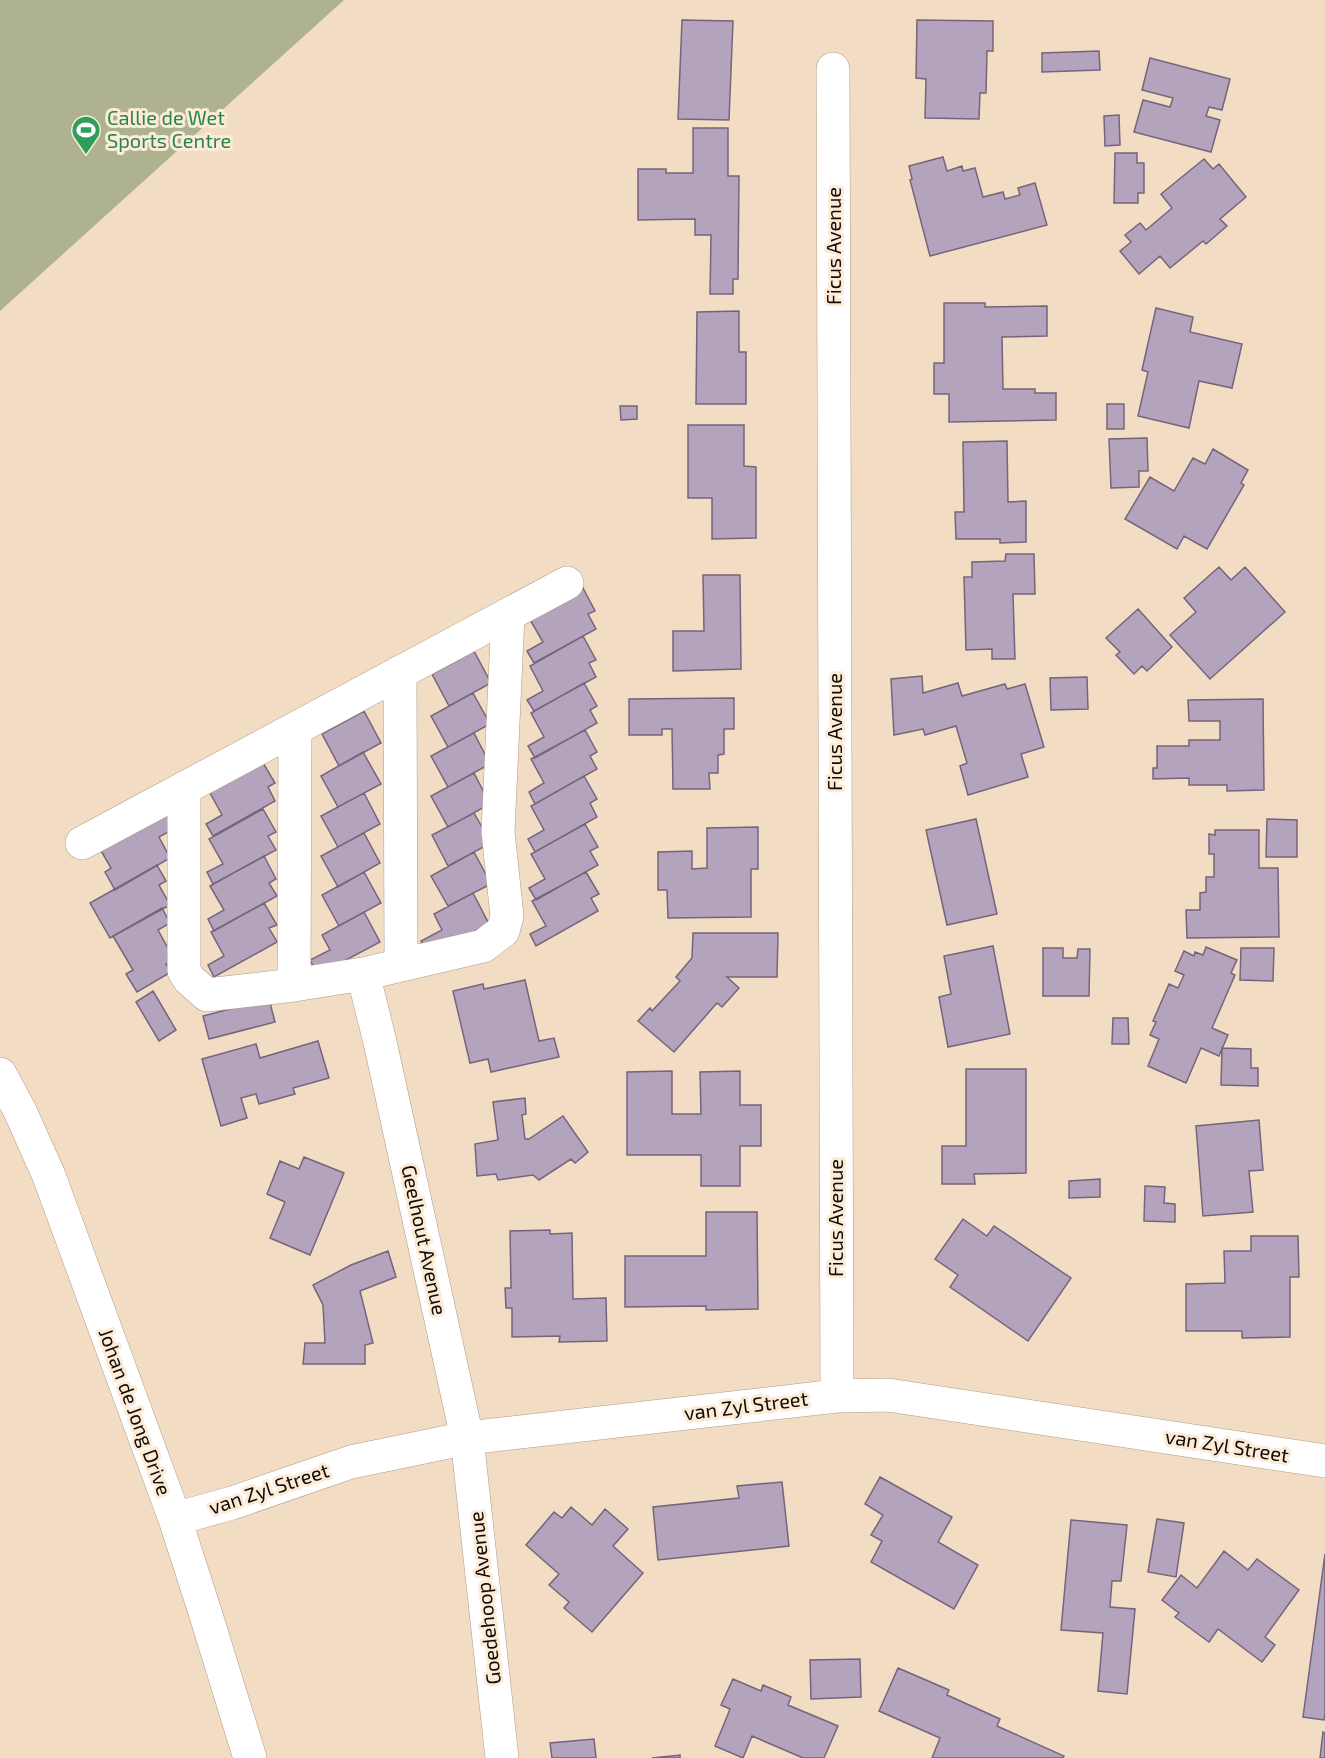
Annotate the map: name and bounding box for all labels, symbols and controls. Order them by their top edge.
place label: Callie de Wet Sports Centre [107,105,231,152]
sports icon: Callie de Wet Sports Centre [70,114,102,156]
street label: Ficus Avenue [821,187,845,305]
street label: Ficus Avenue [822,673,846,791]
street label: Ficus Avenue [823,1159,847,1277]
street label: Geelhout Avenue [397,1162,453,1317]
street label: Johan de Jong Drive [95,1325,177,1498]
street label: van Zyl Street [682,1385,810,1425]
street label: van Zyl Street [1164,1423,1291,1467]
street label: van Zyl Street [206,1457,332,1519]
street label: Goedehoop Avenue [463,1510,505,1686]

